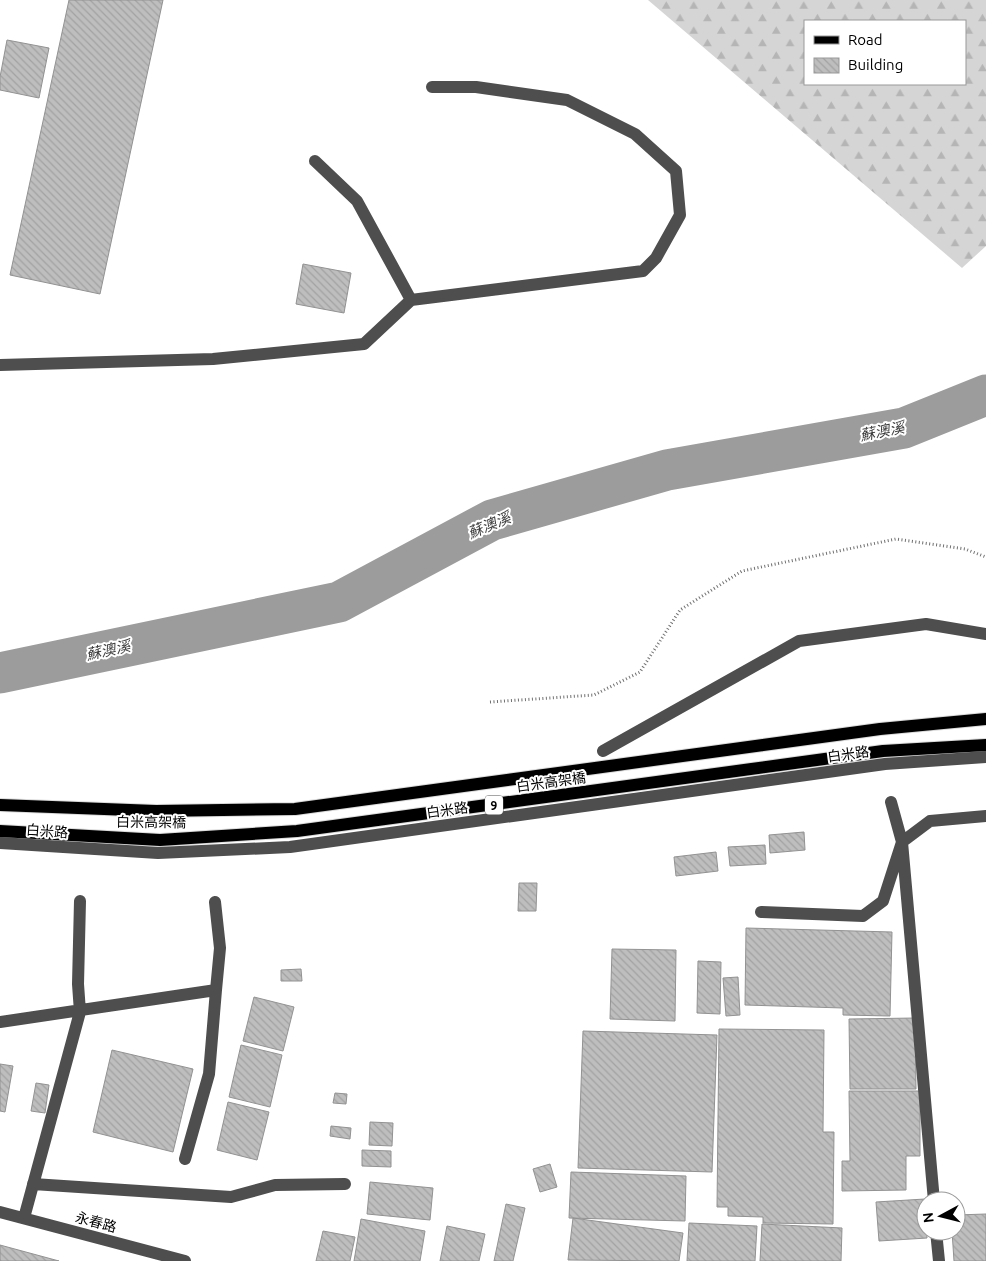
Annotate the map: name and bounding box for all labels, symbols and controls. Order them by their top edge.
legend [804,20,966,85]
text: Road [848,31,883,48]
text: Building [848,56,903,73]
water label: 蘇澳溪 [858,418,908,444]
water label: 蘇澳溪 [465,508,515,542]
water label: 蘇澳溪 [84,637,134,663]
street label: 白米路 [826,743,870,765]
street label: 白米高架橋 [515,769,587,795]
road number: 9 [485,796,503,814]
street label: 白米路 [425,799,469,821]
street label: 白米高架橋 [116,813,186,831]
street label: 白米路 [25,822,69,840]
north arrow [916,1191,966,1241]
street label: 永春路 [74,1209,118,1235]
text: N [920,1211,937,1224]

